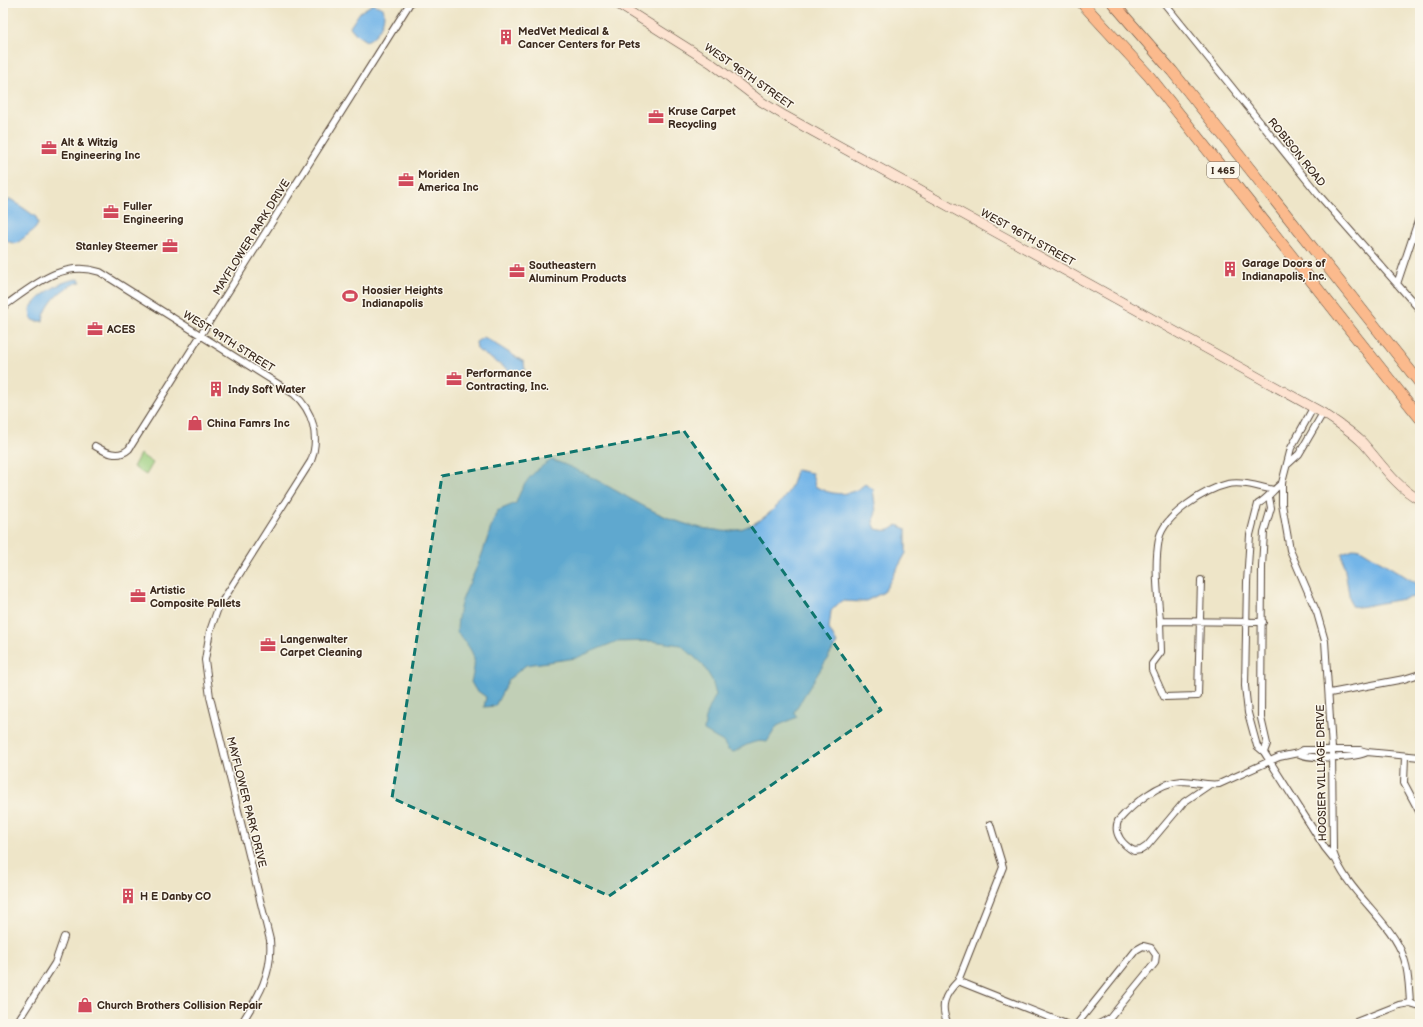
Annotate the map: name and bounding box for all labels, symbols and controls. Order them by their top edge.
place label: MedVet Medical & Cancer Centers for Pets [518,25,641,51]
building icon: MedVet Medical & Cancer Centers for Pets [497,28,515,46]
street label: WEST 96TH STREET [702,41,796,112]
place label: Kruse Carpet Recycling [668,105,736,131]
office icon: Kruse Carpet Recycling [647,108,665,126]
street label: ROBISON ROAD [1265,116,1328,189]
place label: Alt & Witzig Engineering Inc [60,136,140,162]
office icon: Alt & Witzig Engineering Inc [40,139,58,157]
road number: I 465 [1207,162,1239,178]
place label: Moriden America Inc [417,168,479,194]
office icon: Moriden America Inc [397,171,415,189]
street label: MAYFLOWER PARK DRIVE [210,177,293,298]
place label: Fuller Engineering [123,200,183,226]
office icon: Fuller Engineering [102,203,120,221]
street label: WEST 96TH STREET [978,206,1078,269]
office icon: Stanley Steemer [161,237,179,255]
place label: Stanley Steemer [76,240,159,253]
place label: Garage Doors of Indianapolis, Inc. [1242,257,1327,283]
place label: Southeastern Aluminum Products [528,259,627,285]
building icon: Garage Doors of Indianapolis, Inc. [1221,260,1239,278]
office icon: Southeastern Aluminum Products [508,262,526,280]
place label: Hoosier Heights Indianapolis [362,284,444,310]
sports icon: Hoosier Heights Indianapolis [341,287,359,305]
street label: WEST 99TH STREET [181,308,277,375]
office icon: ACES [86,320,104,338]
place label: ACES [106,323,136,336]
place label: Performance Contracting, Inc. [466,367,549,393]
office icon: Performance Contracting, Inc. [445,370,463,388]
building icon: Indy Soft Water [207,380,225,398]
place label: Indy Soft Water [228,383,306,396]
shop icon: China Famrs Inc [186,414,204,432]
place label: China Famrs Inc [207,417,290,430]
place label: Artistic Composite Pallets [149,584,241,610]
office icon: Artistic Composite Pallets [129,587,147,605]
place label: Langenwalter Carpet Cleaning [280,633,362,659]
office icon: Langenwalter Carpet Cleaning [259,636,277,654]
street label: HOOSIER VILLIAGE DRIVE [1314,704,1329,842]
street label: MAYFLOWER PARK DRIVE [224,735,269,869]
building icon: H E Danby CO [119,887,137,905]
place label: H E Danby CO [140,890,211,903]
shop icon: Church Brothers Collision Repair [76,996,94,1014]
place label: Church Brothers Collision Repair [97,999,263,1012]

